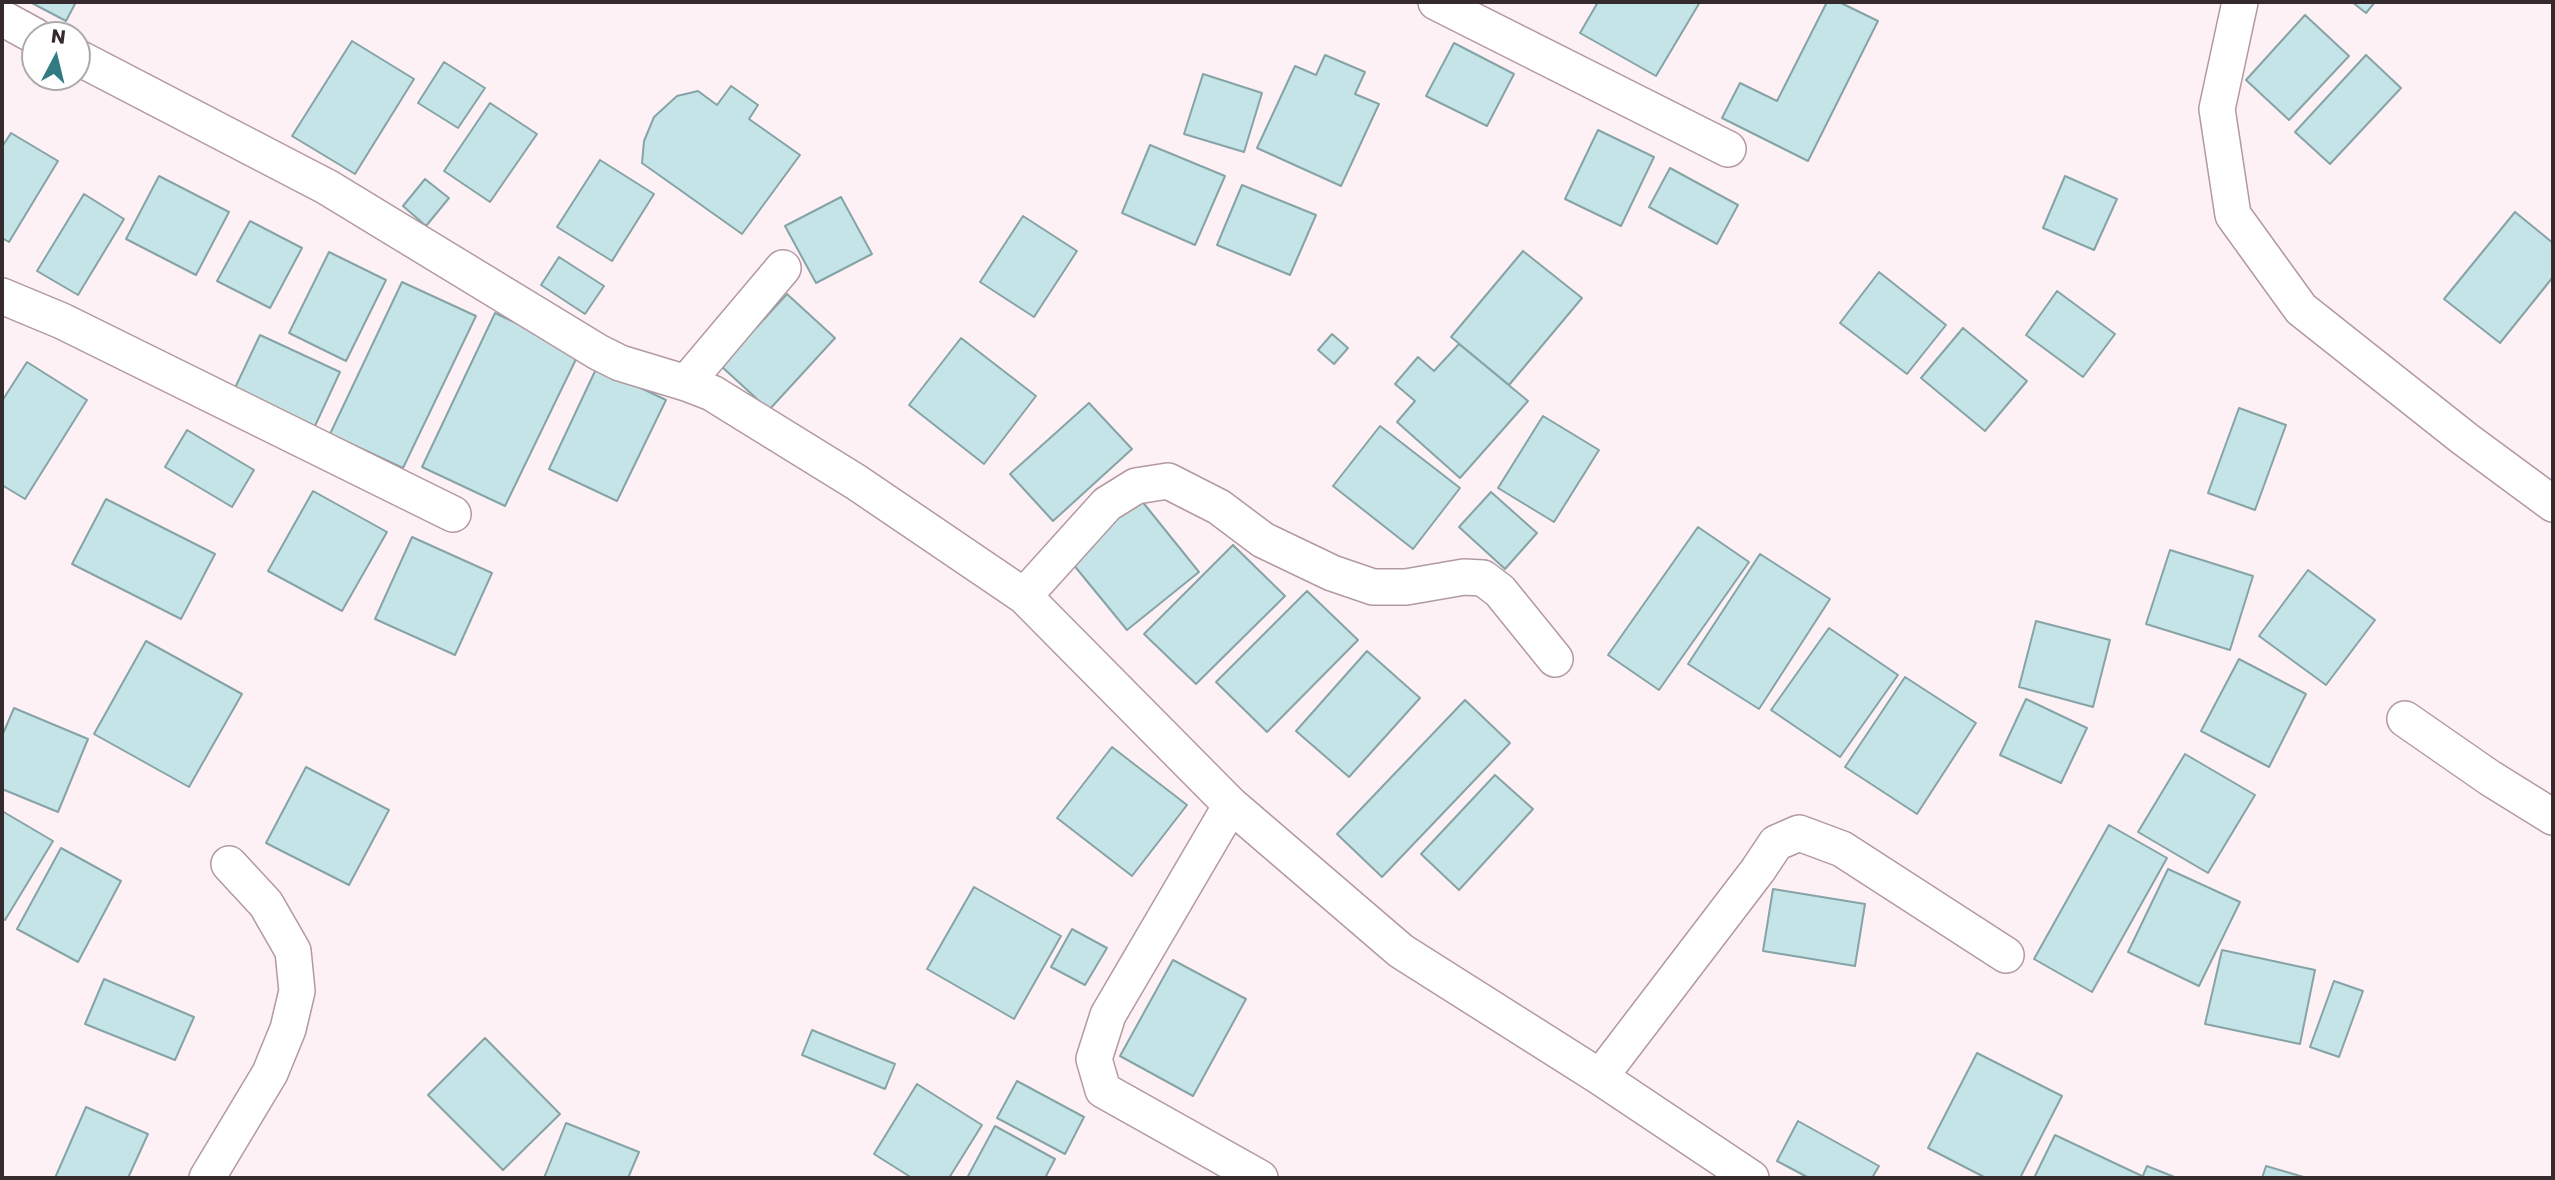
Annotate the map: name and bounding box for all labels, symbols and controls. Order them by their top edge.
north arrow [21,21,91,91]
text: N [50,22,67,51]

